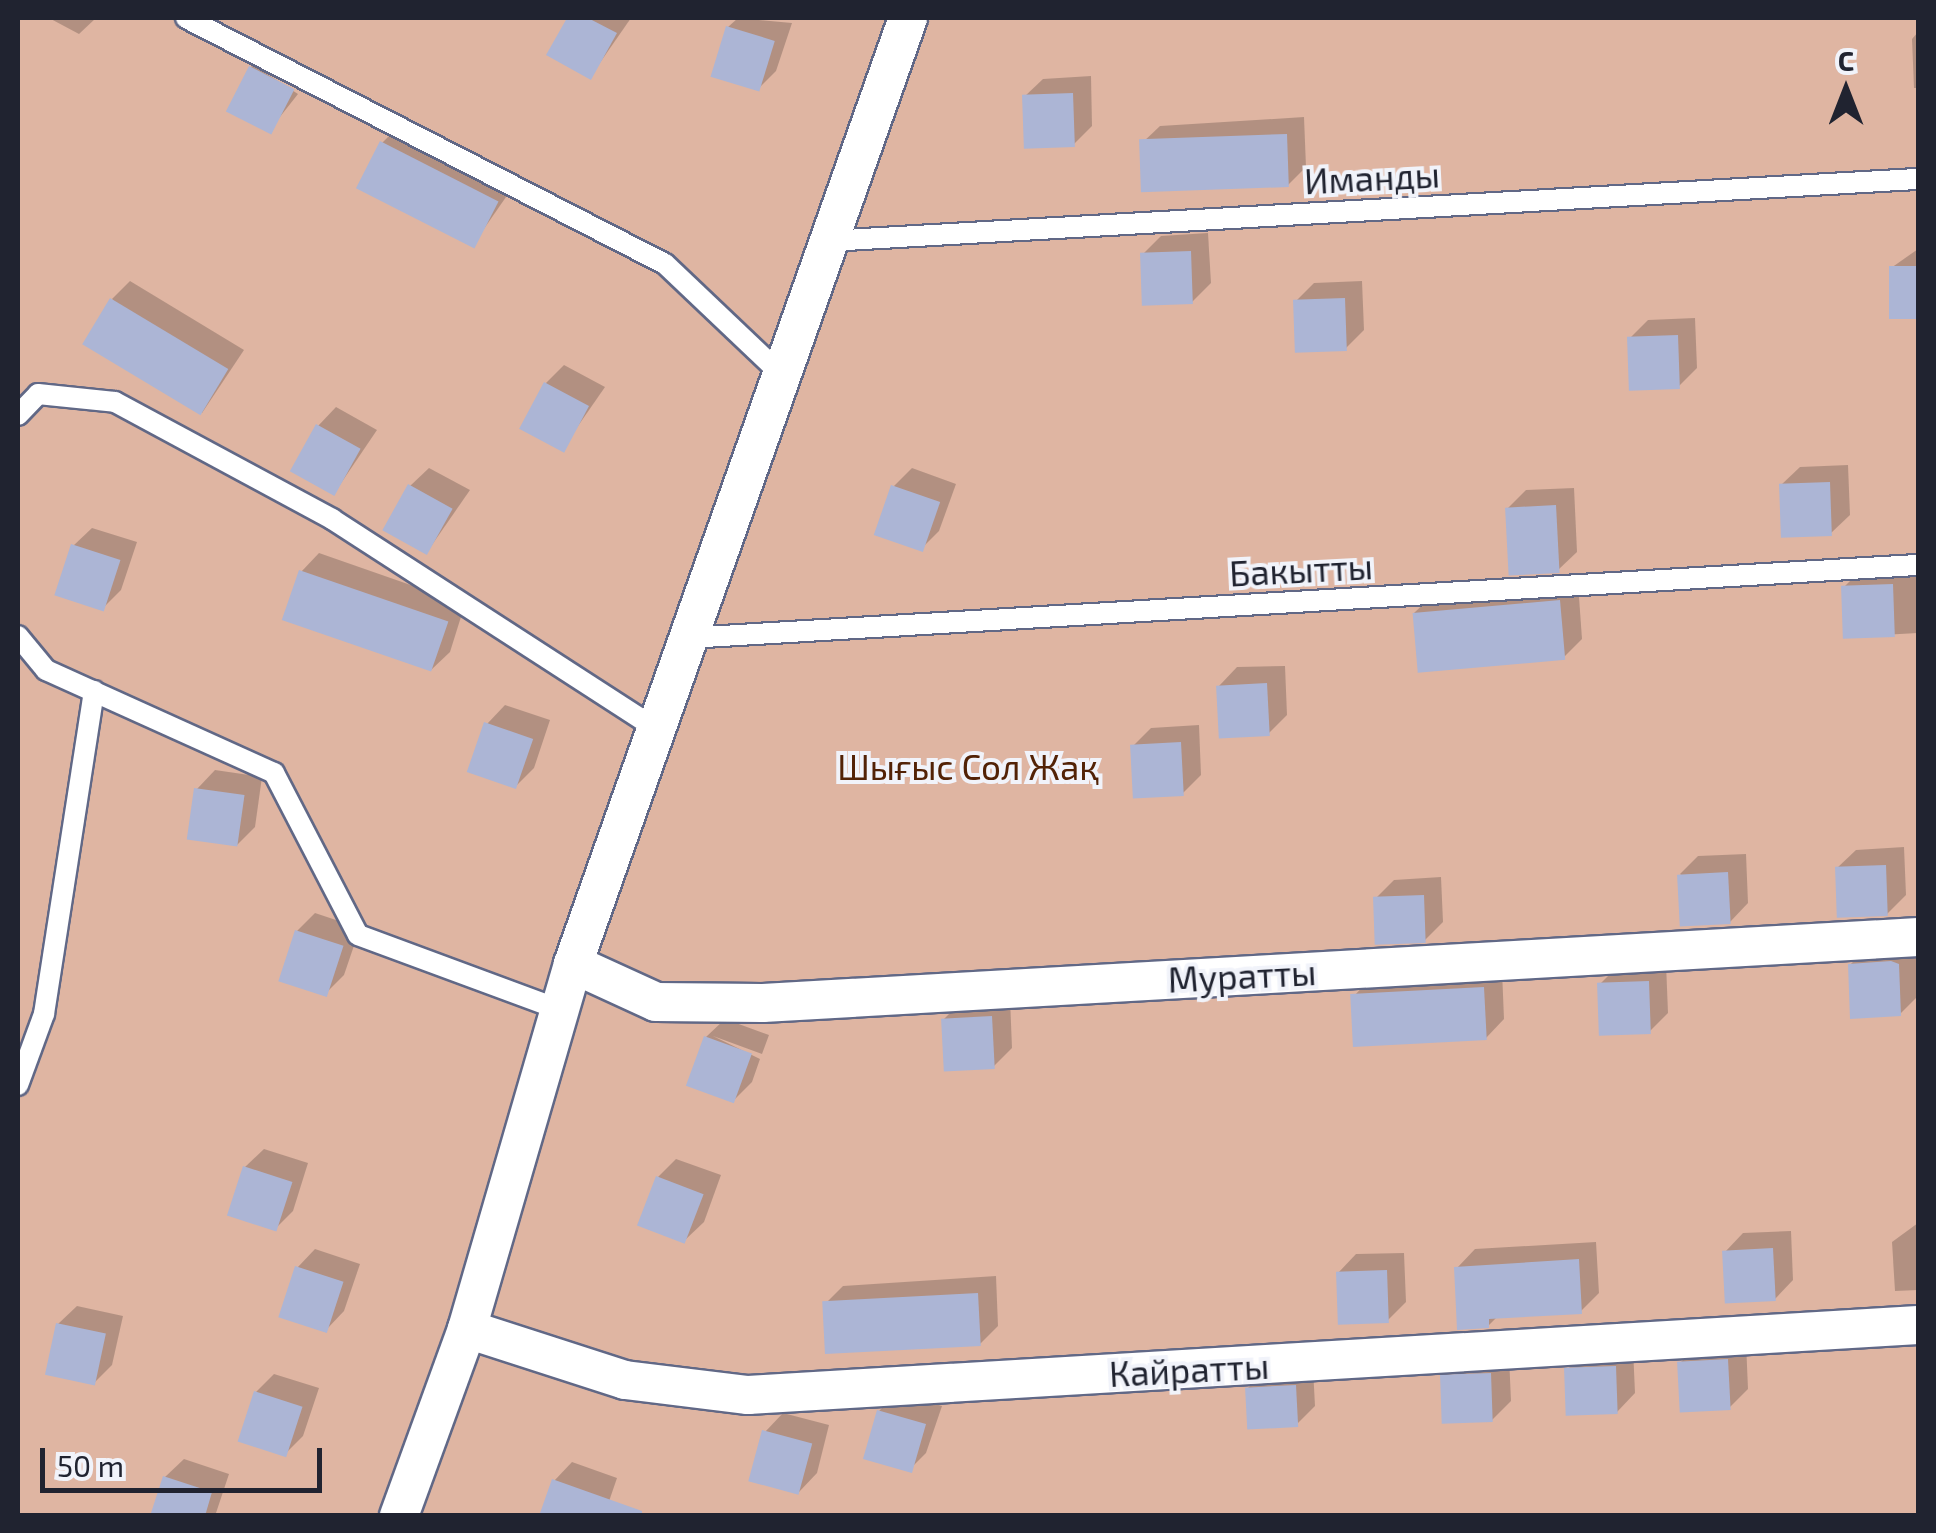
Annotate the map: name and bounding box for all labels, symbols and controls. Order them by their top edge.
north arrow [1796,40,1896,140]
text: С [1838,43,1854,77]
street label: Иманды [1303,152,1441,202]
street label: Бакытты [1228,544,1374,594]
park label: Шығыс Сол Жақ [837,745,1099,787]
street label: Муратты [1167,950,1317,1000]
street label: Кайратты [1108,1344,1270,1394]
scale bar [45,1428,328,1490]
text: 50 m [57,1447,124,1483]

